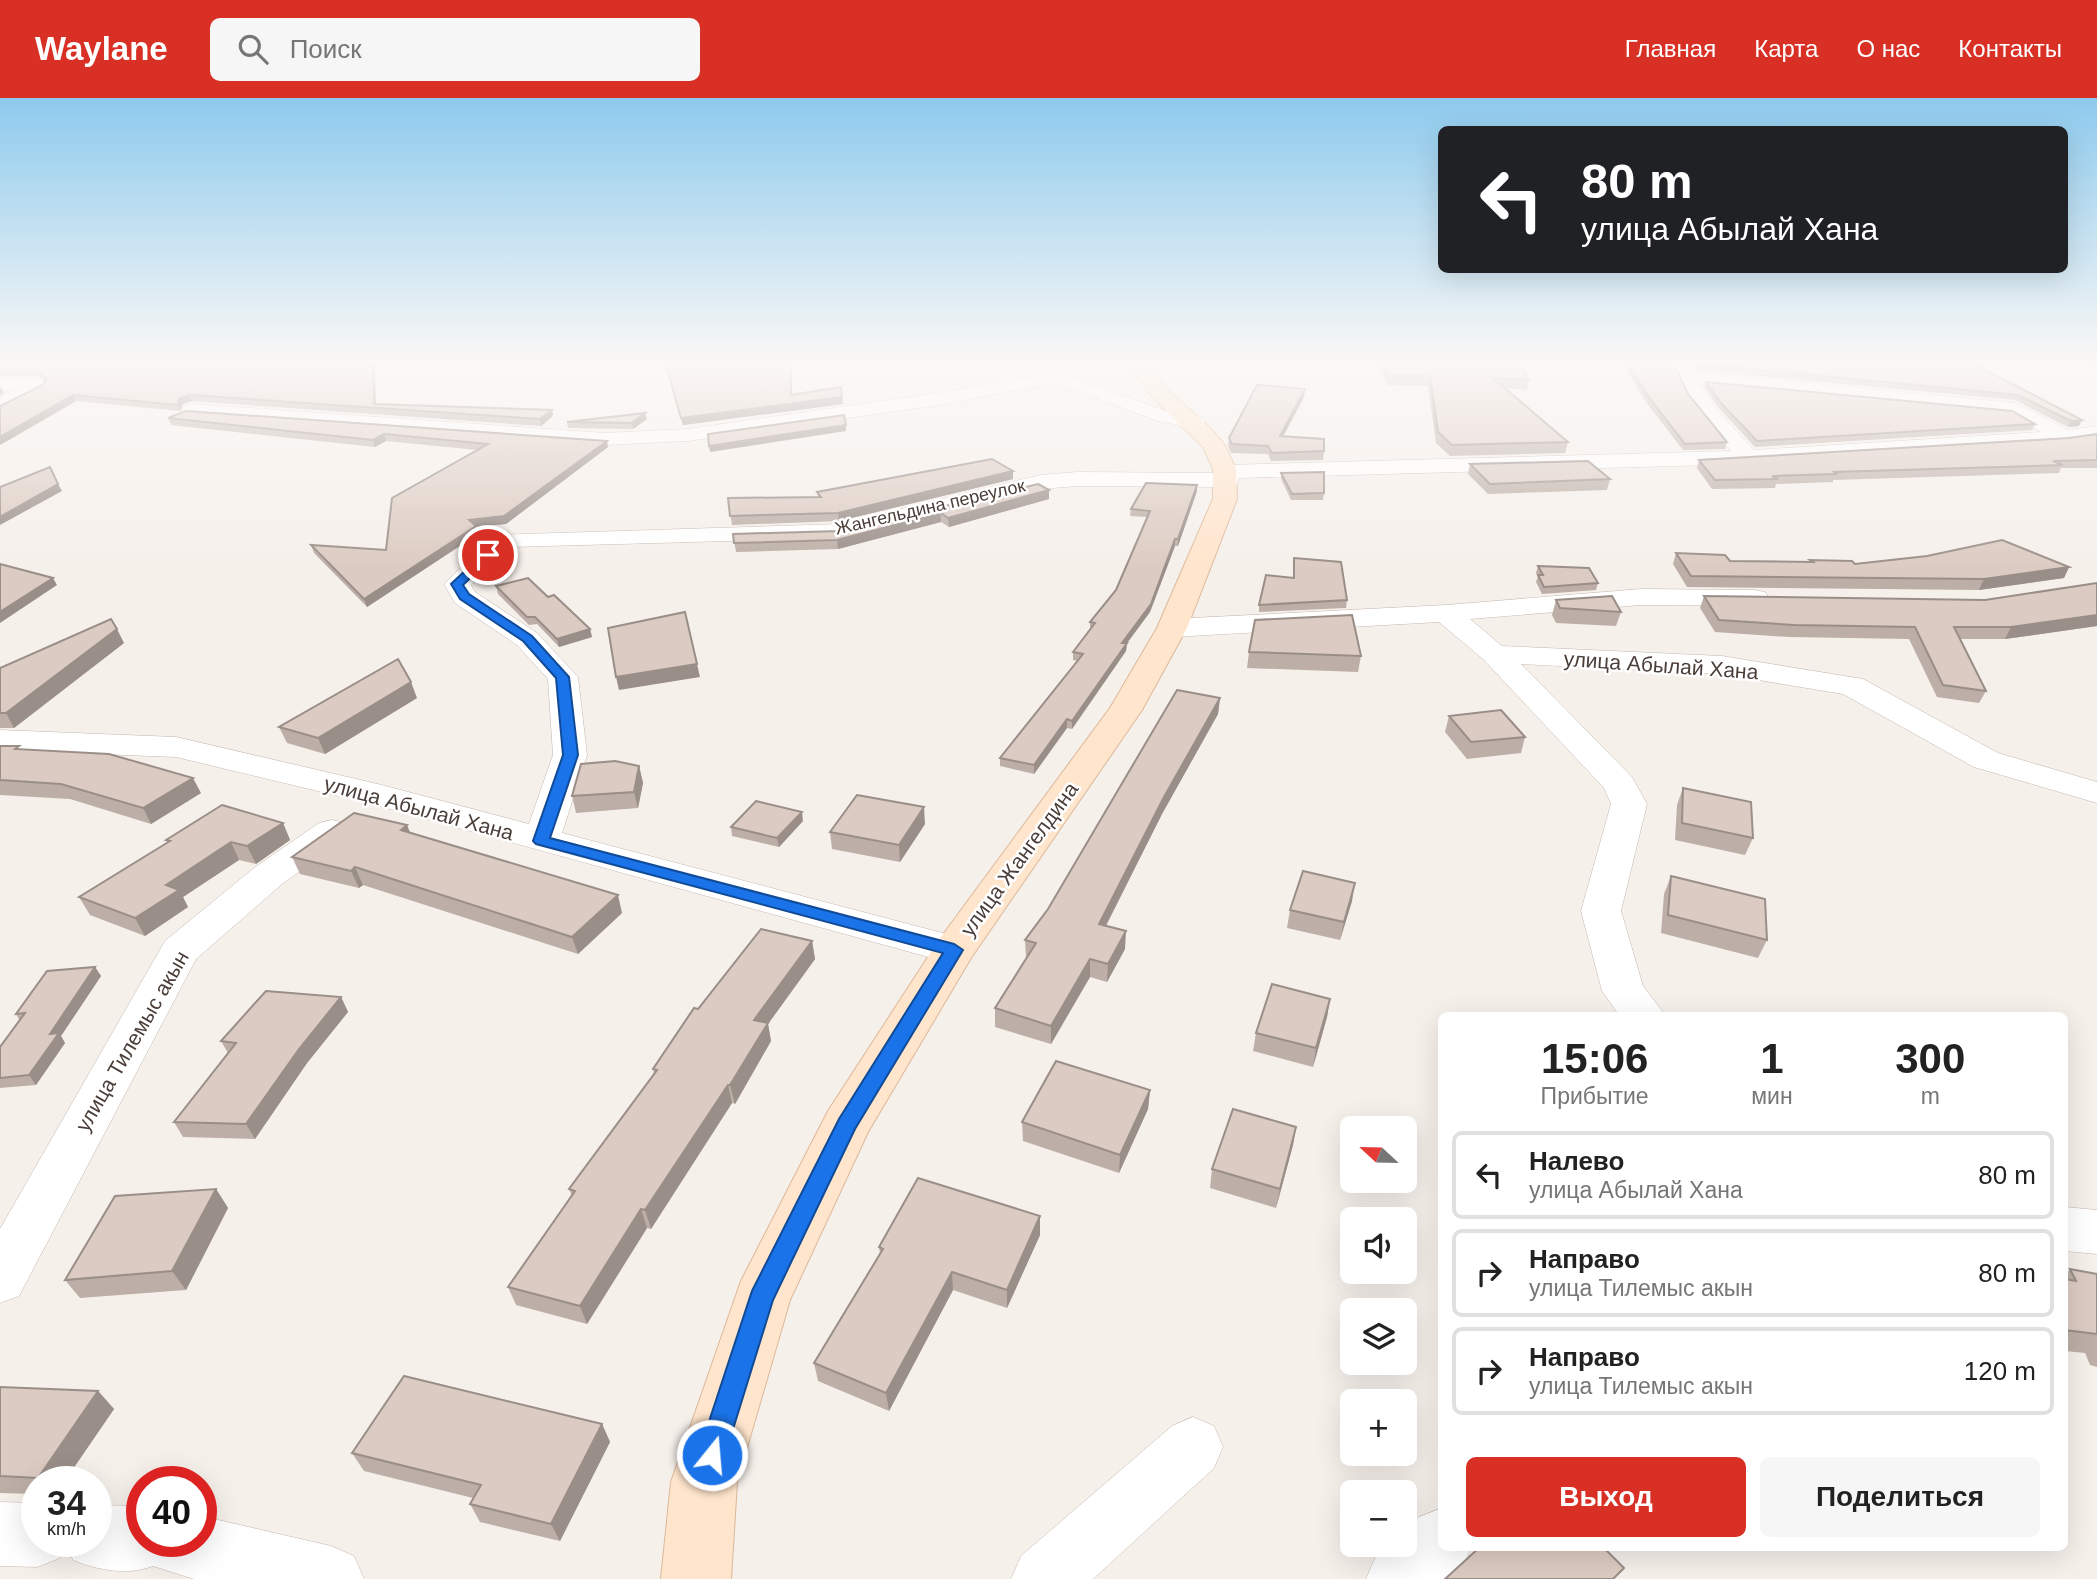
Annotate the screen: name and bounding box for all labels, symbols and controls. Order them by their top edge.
search box [210,18,700,81]
text: Waylane [35,30,168,67]
icon: search [234,30,272,68]
text: Поиск [290,34,362,64]
text: Главная [1625,35,1716,62]
text: Карта [1754,35,1818,62]
text: О нас [1856,35,1920,62]
text: Контакты [1958,35,2062,62]
icon: left [1466,154,1557,245]
text: 80 m [1581,154,1693,208]
text: улица Абылай Хана [1581,211,1878,247]
street label: Жангельдина переулок [833,475,1027,539]
pin [458,525,518,585]
icon: arrive [469,536,507,574]
street label: улица Абылай Хана [1563,647,1759,683]
street label: улица Абылай Хана [322,772,517,844]
street label: улица Жангелдина [956,777,1083,940]
street label: улица Тилемыс акын [71,947,193,1135]
text: 15:06 [1541,1035,1648,1082]
text: 1 [1760,1035,1784,1082]
text: 300 [1895,1035,1965,1082]
text: Прибытие [1541,1083,1649,1109]
text: мин [1751,1083,1793,1109]
text: m [1921,1083,1940,1109]
north arrow [1340,1116,1418,1194]
map controls [1340,1116,1417,1557]
text: Налево [1529,1146,1624,1176]
icon: left [1470,1156,1508,1194]
text: 80 m [1978,1160,2036,1190]
text: улица Абылай Хана [1529,1177,1743,1203]
button: sound [1340,1207,1417,1284]
text: Направо [1529,1244,1640,1274]
icon: right [1470,1254,1508,1292]
text: 80 m [1978,1258,2036,1288]
text: улица Тилемыс акын [1529,1275,1753,1301]
button: layers [1340,1298,1417,1375]
text: Направо [1529,1342,1640,1372]
icon: right [1470,1352,1508,1390]
text: 120 m [1964,1356,2036,1386]
text: улица Тилемыс акын [1529,1373,1753,1399]
button: + [1340,1389,1417,1466]
position arrow [675,1418,749,1492]
button: Выход [1466,1457,1746,1537]
button: Поделиться [1760,1457,2040,1537]
speed limit sign: 40 [126,1466,217,1557]
button: − [1340,1480,1417,1557]
text: 34 [47,1483,86,1522]
text: km/h [47,1519,86,1539]

